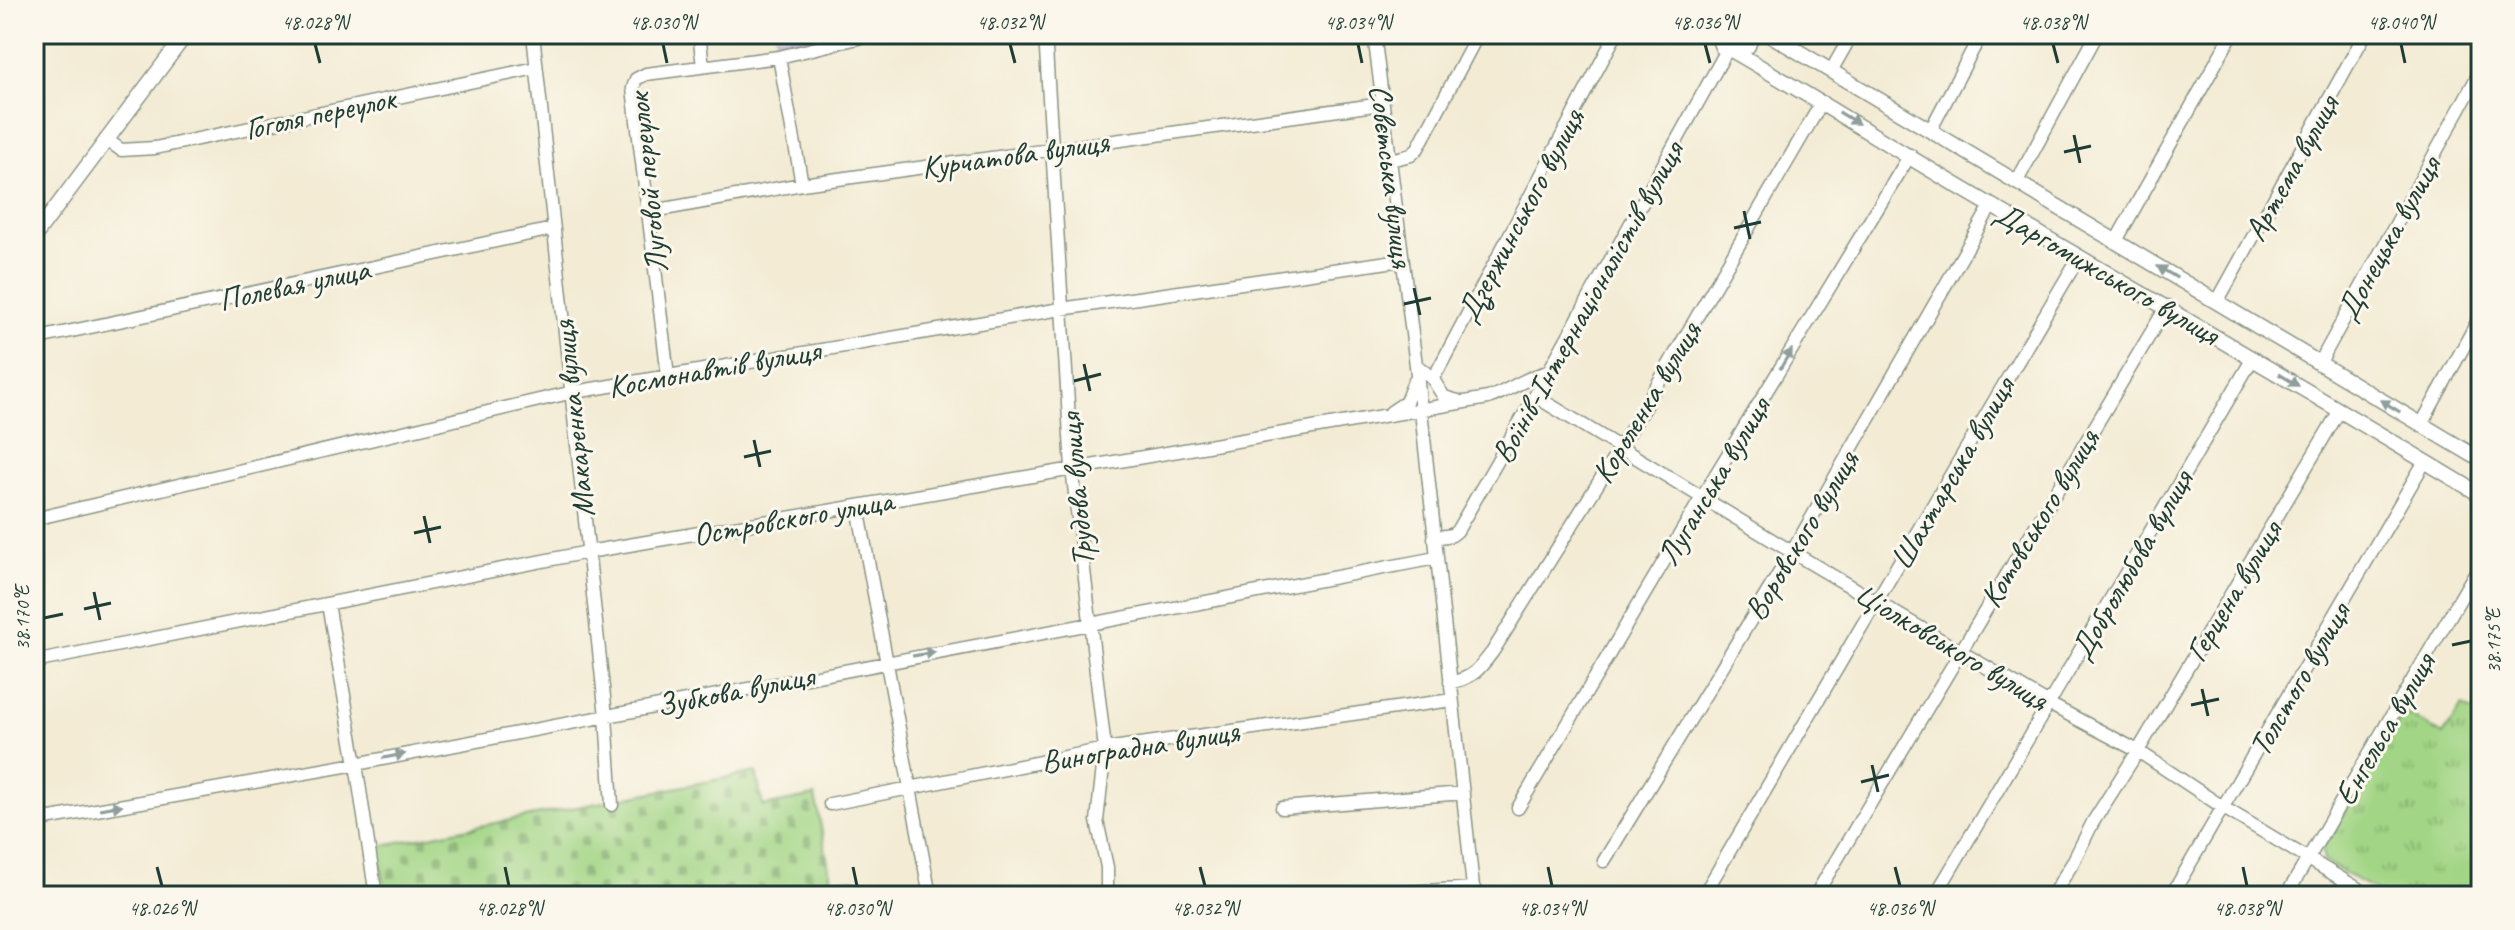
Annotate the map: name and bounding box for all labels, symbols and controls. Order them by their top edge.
text: 48.028°N [282,10,351,35]
text: 48.030°N [630,10,699,35]
text: 48.032°N [977,10,1046,35]
text: 48.034°N [1325,10,1394,35]
text: 48.036°N [1672,10,1741,35]
text: 48.038°N [2020,10,2089,35]
text: 48.040°N [2368,10,2437,35]
street label: Гоголя переулок [241,77,402,149]
street label: Совєтська вулиця [1360,82,1423,271]
street label: Артема вулиця [2235,87,2349,248]
street label: Луговой переулок [617,88,677,275]
street label: Дзержинського вулиця [1447,100,1594,329]
one-way arrow [1838,111,1860,125]
street label: Курчатова вулиця [919,121,1113,188]
street label: Воїнів-Інтернаціоналістів вулиця [1482,132,1694,470]
street label: Донецька вулиця [2327,147,2451,327]
street label: Даргомижського вулиця [1987,192,2228,355]
street label: Полевая улица [215,248,375,320]
one-way arrow [2156,266,2178,280]
street label: Короленка вулиця [1582,313,1712,491]
street label: Макаренка вулиця [543,317,604,519]
street label: Космонавтів вулиця [605,329,825,407]
one-way arrow [1779,348,1793,370]
street label: Шахтарська вулиця [1881,368,2025,577]
one-way arrow [2278,373,2300,387]
street label: Луганська вулиця [1647,388,1781,573]
one-way arrow [2379,400,2401,414]
street label: Трудова вулиця [1049,409,1104,568]
street label: Котовського вулиця [1970,420,2109,615]
street label: Воровского вулиця [1735,442,1869,628]
street label: Добролюбова вулиця [2061,461,2203,667]
street label: Островского улица [690,479,899,555]
street label: Герцена вулиця [2175,512,2293,669]
street label: Ціолковського вулиця [1848,573,2057,721]
text: 38.170°E [10,583,35,651]
street label: Толстого вулиця [2239,594,2361,763]
text: 38.175°E [2481,606,2506,674]
street label: Енгельса вулиця [2325,644,2445,813]
one-way arrow [912,648,937,660]
street label: Зубкова вулиця [653,655,819,726]
street label: Виноградна вулиця [1038,710,1243,782]
one-way arrow [382,750,407,762]
one-way arrow [99,801,124,813]
text: 48.026°N [129,896,198,921]
text: 48.028°N [476,896,545,921]
text: 48.030°N [824,896,893,921]
text: 48.032°N [1172,896,1241,921]
text: 48.034°N [1519,896,1588,921]
text: 48.036°N [1867,896,1936,921]
text: 48.038°N [2214,896,2283,921]

